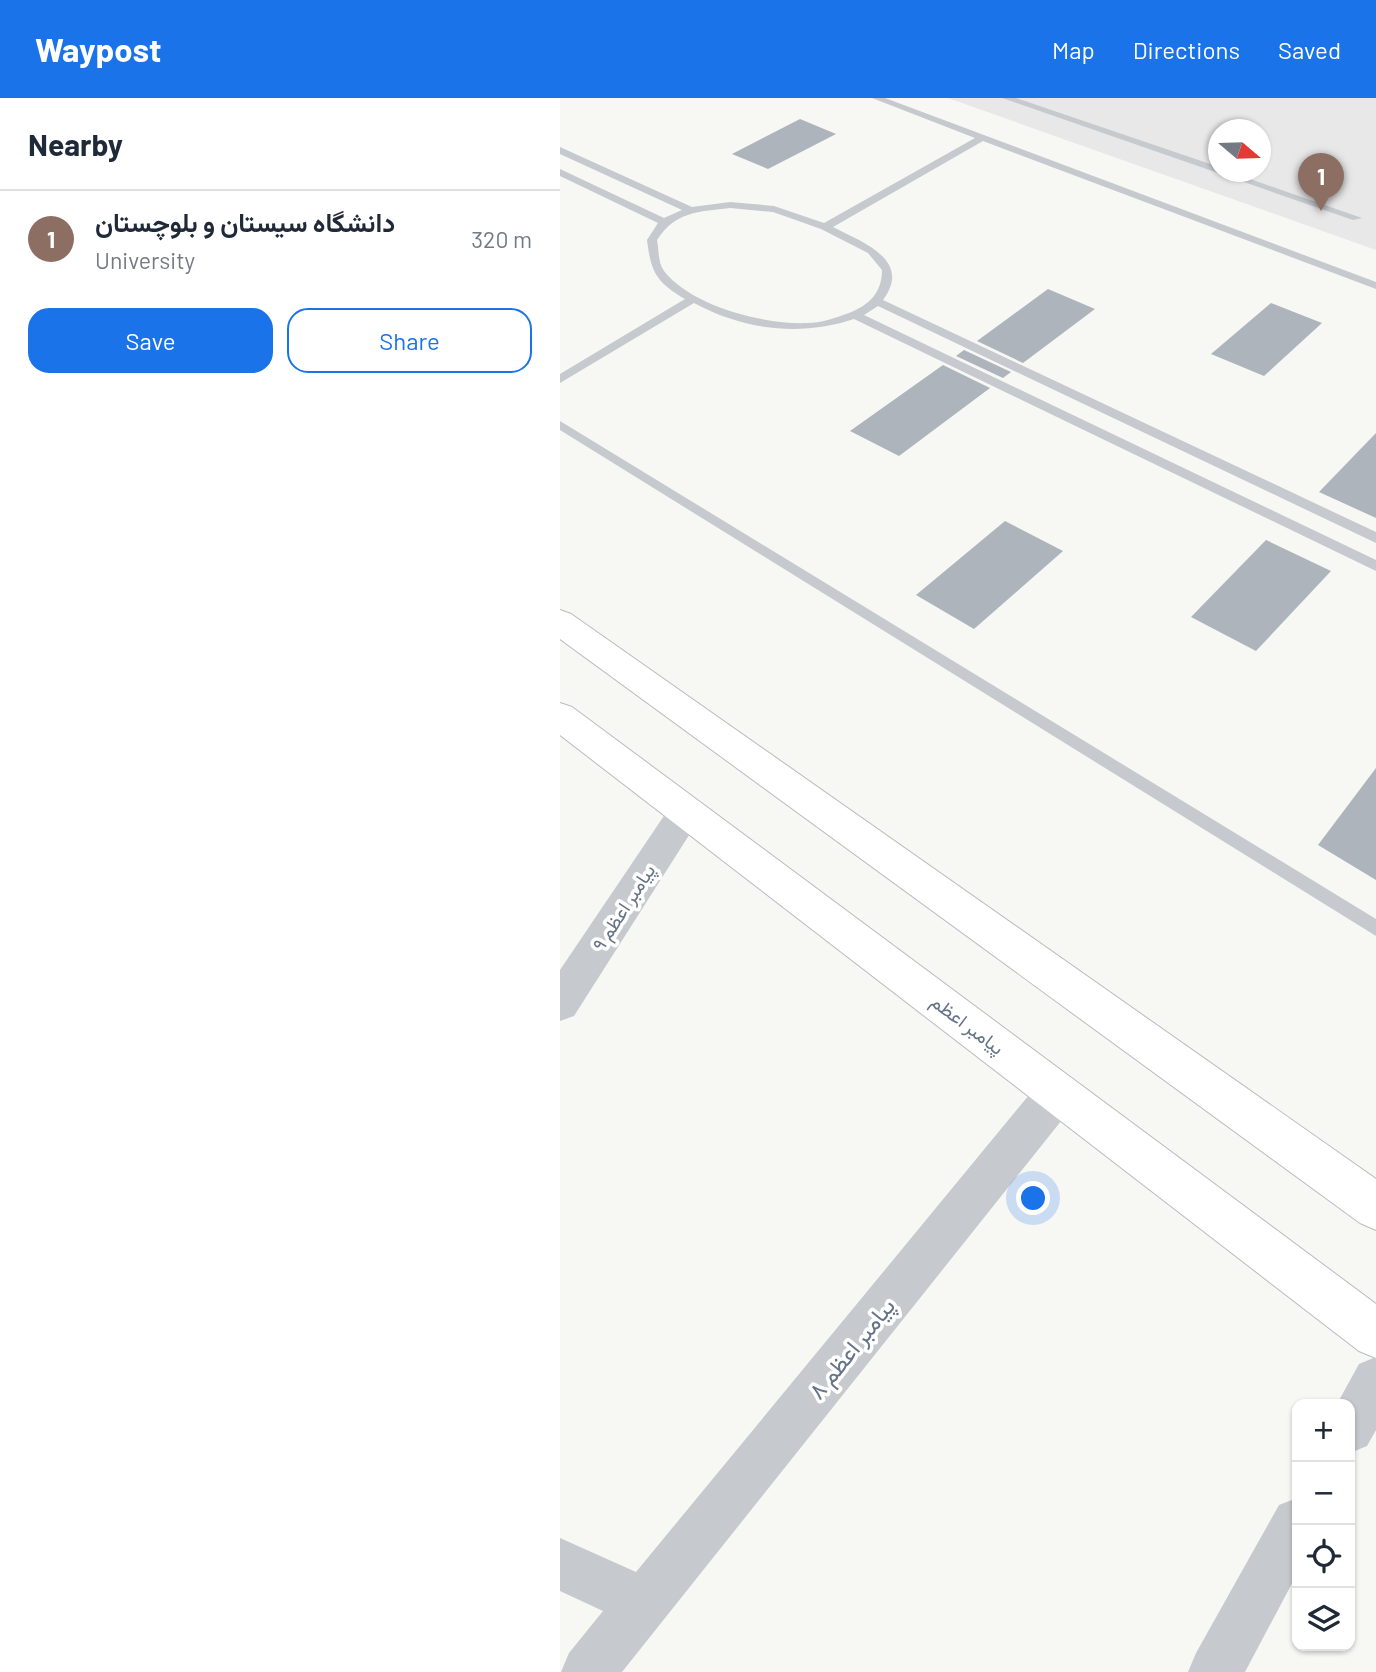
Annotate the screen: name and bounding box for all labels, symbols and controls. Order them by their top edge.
text: Waypost [35,29,162,69]
text: Map [1052,35,1095,64]
text: Directions [1133,35,1240,64]
text: Saved [1278,35,1341,64]
north arrow [1208,119,1271,182]
text: Nearby [28,126,123,162]
pin: 1 [1298,153,1344,211]
text: دانشگاه سیستان و بلوچستان [95,206,395,237]
text: 1 [47,225,55,253]
text: 320 m [471,225,532,253]
text: University [95,246,195,274]
button: Save [28,308,273,373]
button: Share [287,308,532,373]
street label: پیامبر اعظم ۹ [587,859,662,956]
street label: پیامبر اعظم [925,989,1009,1061]
your location [1016,1181,1050,1215]
street label: پیامبر اعظم ۸ [802,1292,902,1406]
map controls [1292,1399,1355,1651]
button: + [1292,1399,1355,1462]
button: − [1292,1462,1355,1525]
button: locate [1292,1525,1355,1588]
button: layers [1292,1588,1355,1651]

